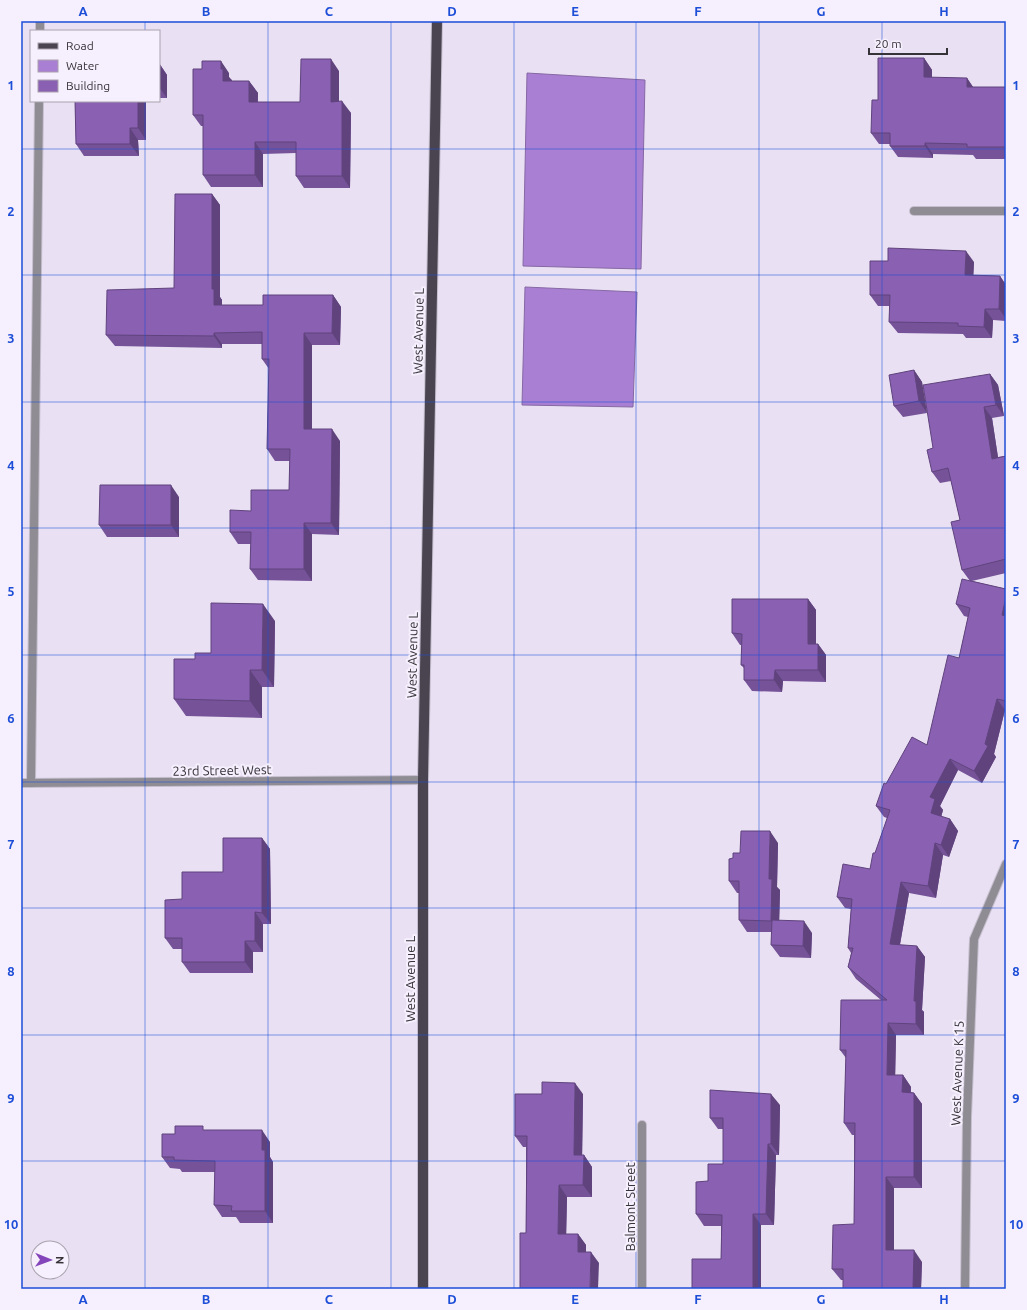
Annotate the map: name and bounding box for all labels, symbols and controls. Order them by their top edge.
text: A [78,4,88,18]
text: B [202,4,211,18]
text: C [325,4,334,18]
text: D [447,4,457,18]
text: E [571,4,579,18]
text: F [694,4,702,18]
text: G [817,4,826,18]
text: H [939,4,949,18]
legend [30,30,160,102]
scale bar [869,30,947,56]
text: 20 m [875,37,902,50]
text: Road [66,39,94,52]
text: Water [66,59,99,72]
text: 1 [7,78,15,92]
text: 1 [1012,78,1020,92]
text: Building [66,79,110,92]
text: 2 [7,204,15,218]
text: 2 [1012,204,1020,218]
street label: West Avenue L [410,287,426,374]
text: 3 [7,331,15,345]
text: 3 [1012,331,1020,345]
text: 4 [7,458,15,472]
text: 4 [1012,458,1020,472]
text: 5 [7,584,15,598]
text: 5 [1012,584,1020,598]
street label: West Avenue L [404,611,420,698]
text: 6 [7,711,15,725]
text: 6 [1012,711,1020,725]
street label: 23rd Street West [172,762,272,778]
text: 7 [7,837,15,851]
text: 7 [1012,837,1020,851]
street label: West Avenue L [403,936,417,1022]
text: 8 [7,964,15,978]
text: 8 [1012,964,1020,978]
street label: West Avenue K 15 [948,1020,966,1126]
text: 9 [7,1091,15,1105]
text: 9 [1012,1091,1020,1105]
street label: Balmont Street [623,1163,637,1251]
text: 10 [4,1217,18,1231]
text: 10 [1009,1217,1023,1231]
north arrow [30,1240,70,1280]
text: N [54,1256,66,1264]
text: A [78,1292,88,1306]
text: B [202,1292,211,1306]
text: C [325,1292,334,1306]
text: D [447,1292,457,1306]
text: E [571,1292,579,1306]
text: F [694,1292,702,1306]
text: G [817,1292,826,1306]
text: H [939,1292,949,1306]

